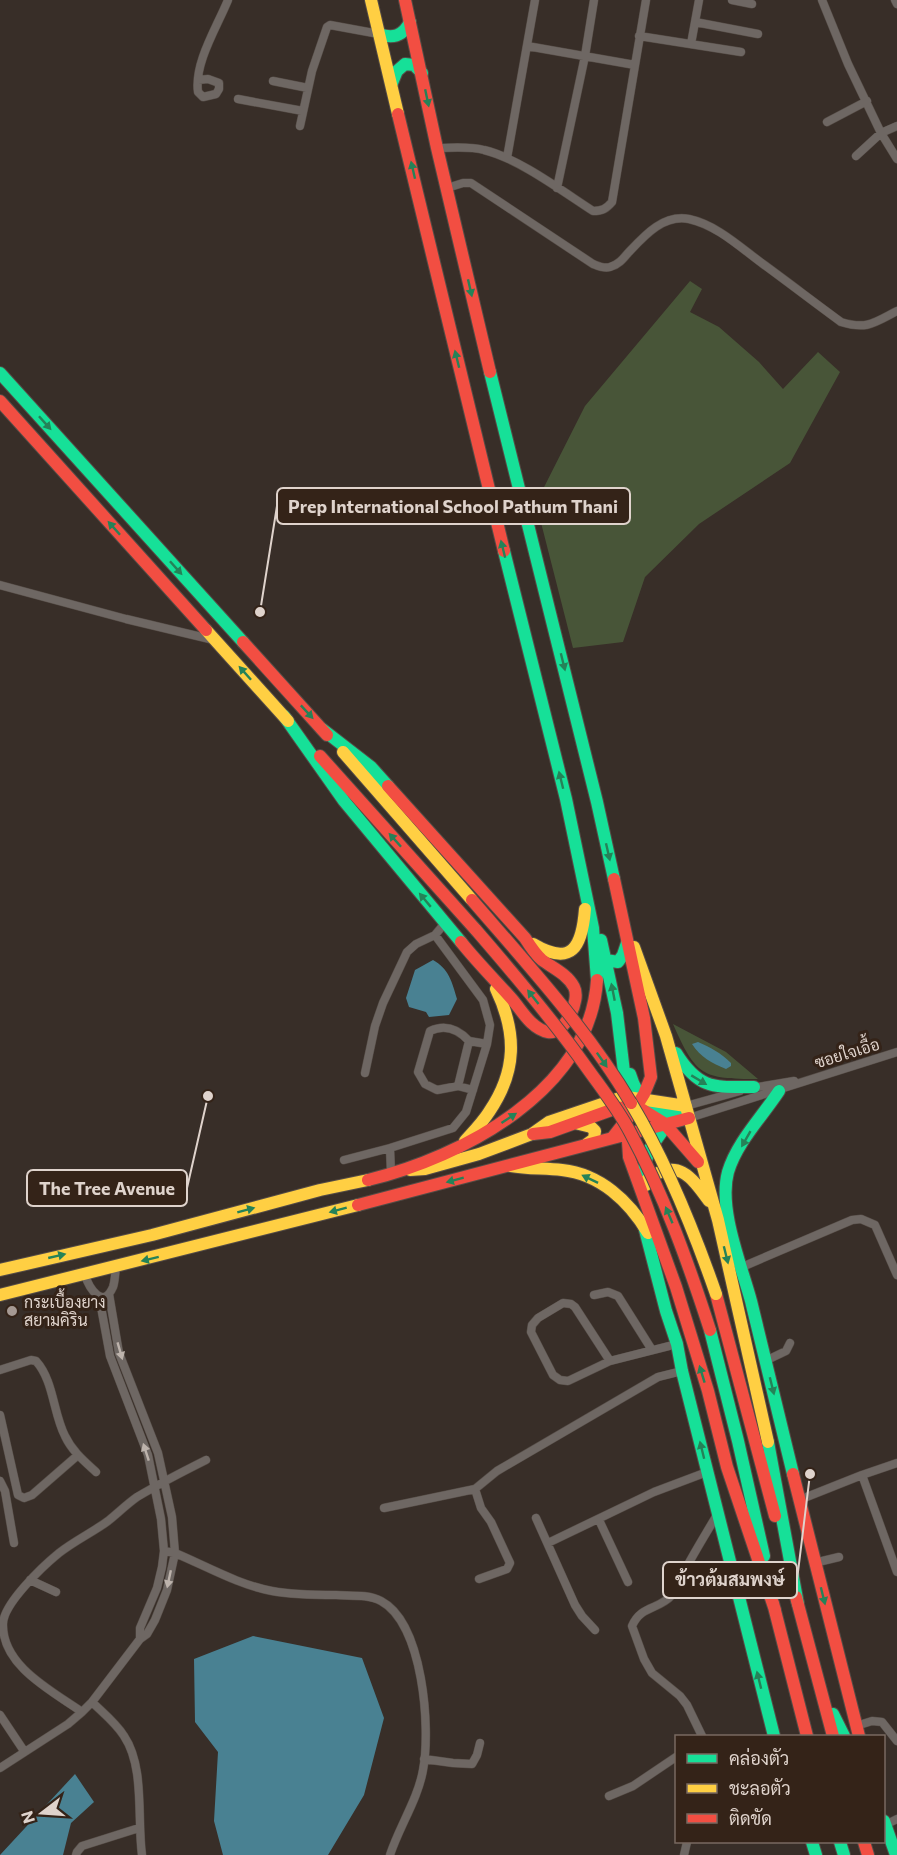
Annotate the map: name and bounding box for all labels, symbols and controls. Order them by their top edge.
one-way arrow [423,89,432,108]
one-way arrow [407,160,417,179]
one-way arrow [466,279,476,297]
one-way arrow [451,350,461,369]
one-way arrow [38,415,51,430]
callout: Prep International School Pathum Thani [277,488,630,524]
text: Prep International School Pathum Thani [288,495,618,517]
one-way arrow [107,520,121,535]
one-way arrow [498,540,508,558]
one-way arrow [169,560,182,575]
one-way arrow [558,653,568,671]
one-way arrow [238,666,252,680]
one-way arrow [300,705,314,720]
one-way arrow [556,771,566,789]
one-way arrow [388,832,402,847]
one-way arrow [604,842,613,861]
one-way arrow [419,892,432,908]
one-way arrow [608,982,617,1001]
one-way arrow [528,990,540,1005]
street label: ซอยใจเอื้อ [811,1030,882,1071]
one-way arrow [596,1051,608,1067]
one-way arrow [691,1075,708,1086]
one-way arrow [501,1112,517,1123]
one-way arrow [741,1131,751,1148]
callout: The Tree Avenue [27,1170,187,1206]
one-way arrow [581,1174,599,1184]
one-way arrow [446,1175,464,1185]
text: The Tree Avenue [39,1177,175,1199]
one-way arrow [237,1205,256,1215]
one-way arrow [329,1206,348,1216]
one-way arrow [664,1206,674,1224]
one-way arrow [722,1246,732,1265]
one-way arrow [48,1251,66,1261]
one-way arrow [140,1254,159,1264]
place label: กระเบื้องยาง สยามคิริน [24,1288,106,1329]
marker: กระเบื้องยาง สยามคิริน [5,1304,19,1318]
one-way arrow [116,1342,125,1360]
one-way arrow [697,1364,706,1382]
one-way arrow [767,1377,777,1395]
one-way arrow [696,1441,706,1459]
one-way arrow [141,1443,151,1461]
callout: ข้าวต้มสมพงษ์ [663,1562,797,1598]
text: ข้าวต้มสมพงษ์ [675,1567,786,1590]
one-way arrow [164,1570,173,1589]
one-way arrow [818,1587,828,1605]
one-way arrow [754,1671,764,1689]
legend [675,1735,885,1843]
text: คล่องตัว [729,1747,789,1769]
text: ชะลอตัว [729,1777,791,1799]
north arrow [12,1783,72,1843]
text: ติดขัด [729,1807,772,1829]
text: N [16,1809,38,1826]

